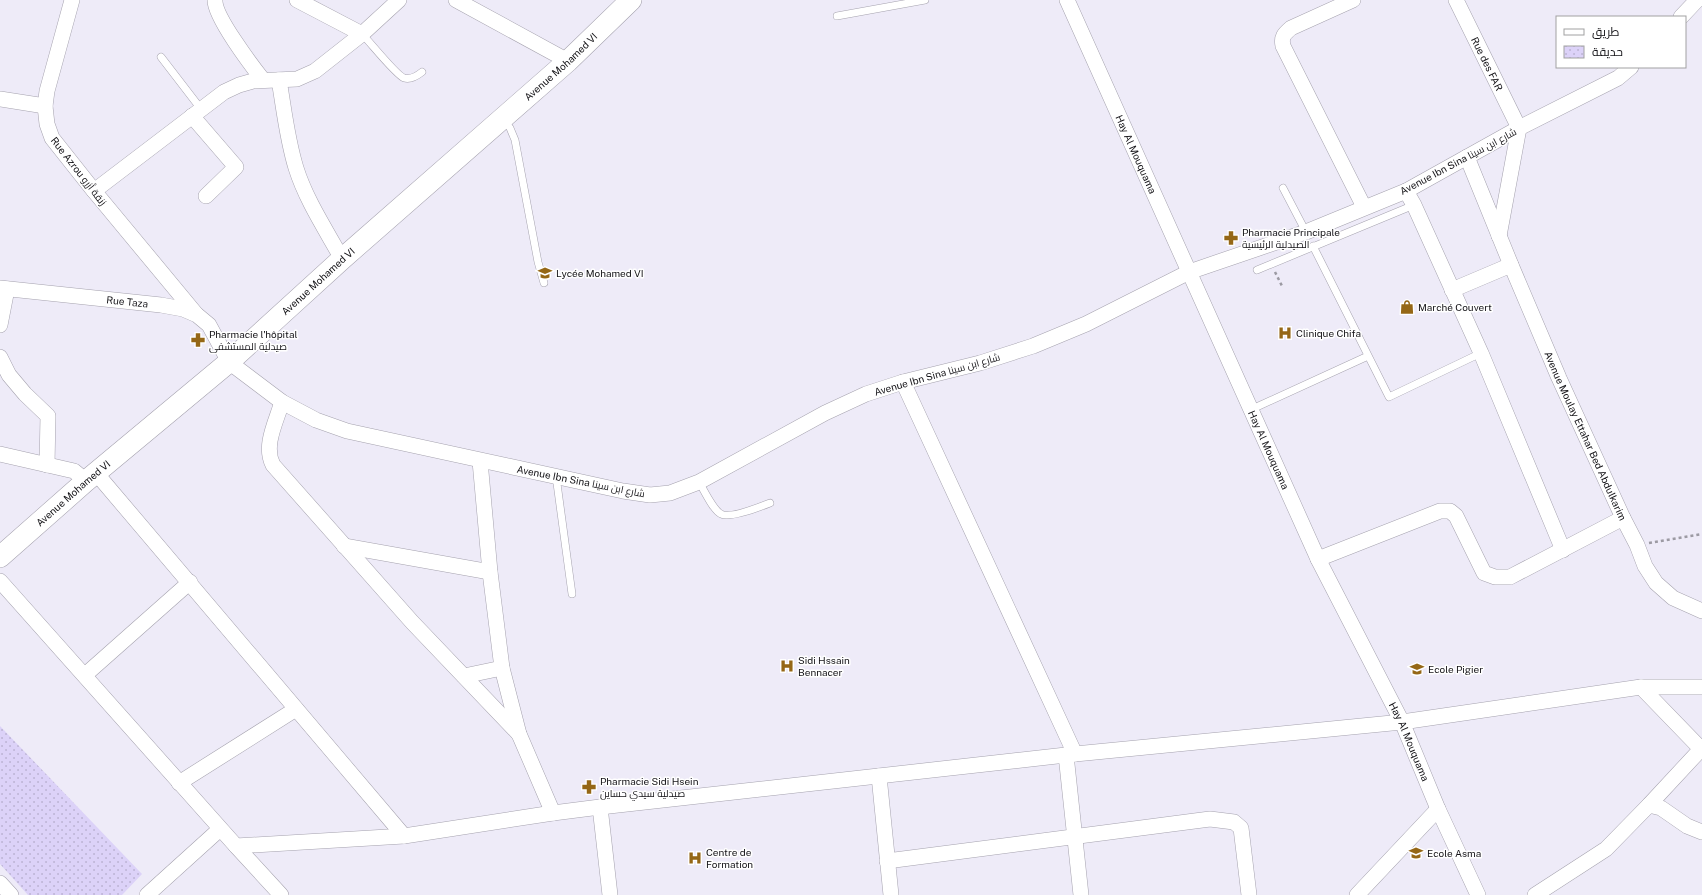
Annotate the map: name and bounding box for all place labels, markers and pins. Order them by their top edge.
place label: Pharmacie Principale الصيدلية الرئيسية [1242,226,1340,250]
pharmacy icon: Pharmacie Principale الصيدلية الرئيسية [1223,230,1239,246]
school or university icon: Lycée Mohamed VI [537,265,553,281]
place label: Lycée Mohamed VI [556,267,644,279]
shop icon: Marché Couvert [1399,299,1415,315]
place label: Marché Couvert [1418,301,1492,313]
hospital icon: Clinique Chifa [1277,325,1293,341]
place label: Clinique Chifa [1296,327,1361,339]
place label: Pharmacie l'hôpital صيدلية المستشفى [209,328,297,353]
pharmacy icon: Pharmacie l'hôpital صيدلية المستشفى [190,332,206,348]
place label: Sidi Hssain Bennacer [798,654,850,678]
hospital icon: Sidi Hssain Bennacer [779,658,795,674]
school or university icon: Ecole Pigier [1409,661,1425,677]
place label: Ecole Pigier [1428,663,1483,675]
place label: Pharmacie Sidi Hsein صيدلية سيدي حساين [600,775,699,801]
pharmacy icon: Pharmacie Sidi Hsein صيدلية سيدي حساين [581,779,597,795]
school or university icon: Ecole Asma [1408,845,1424,861]
place label: Centre de Formation [706,846,753,870]
place label: Ecole Asma [1427,847,1481,859]
hospital icon: Centre de Formation [687,850,703,866]

